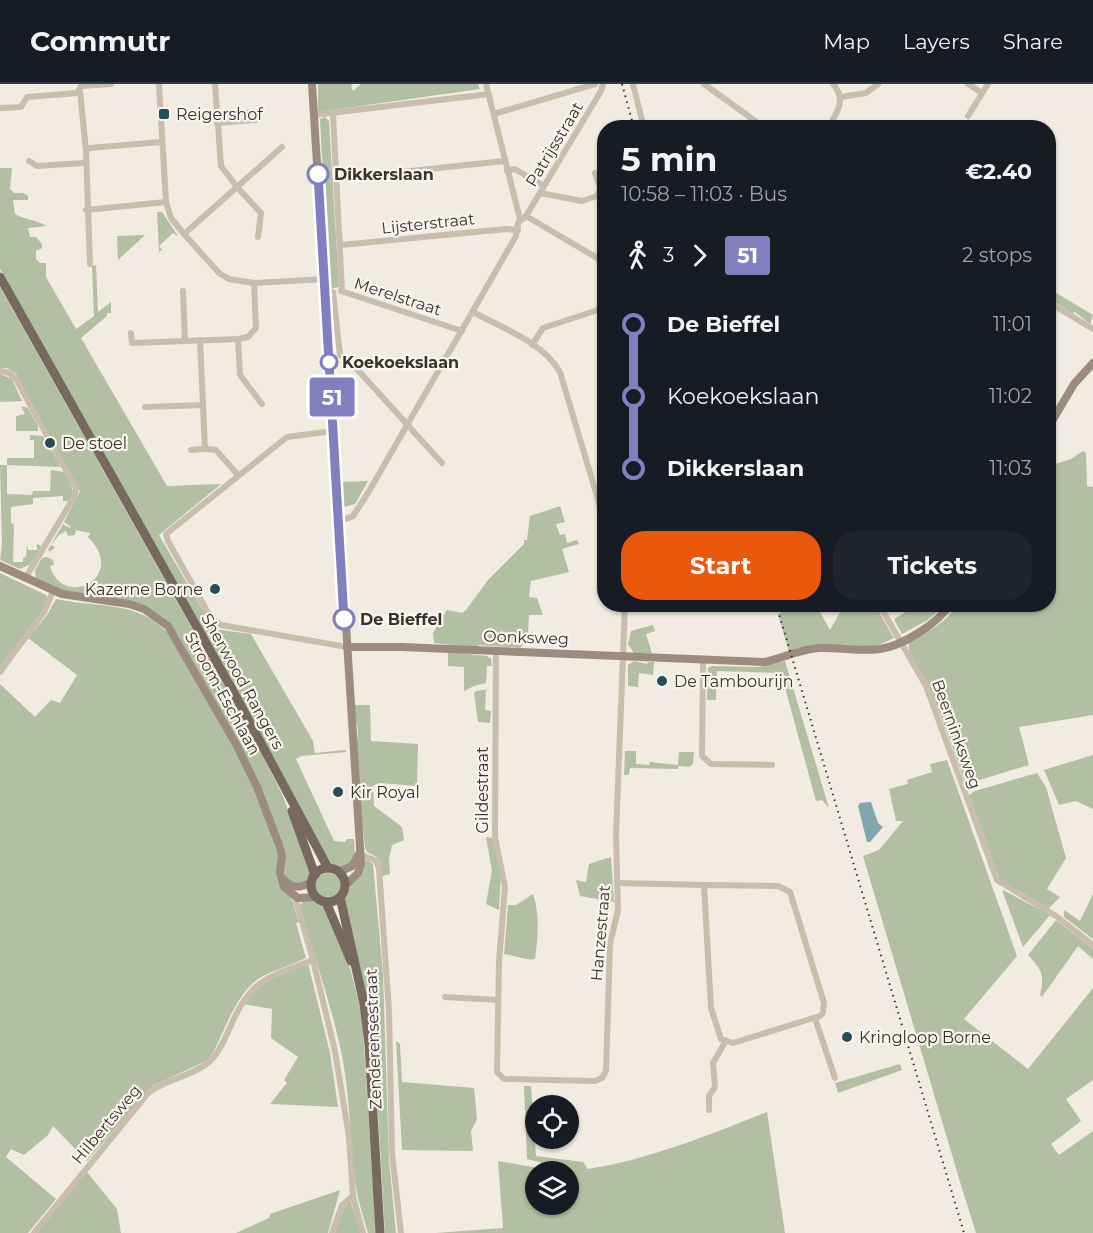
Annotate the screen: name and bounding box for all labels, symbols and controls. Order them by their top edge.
text: Commutr [30,24,170,58]
text: Map [823,29,870,54]
text: Layers [903,29,970,54]
text: Share [1003,29,1063,54]
street label: Patrijsstraat [522,98,587,190]
place label: Reigershof [176,105,263,124]
marker: Reigershof [157,107,171,121]
text: 5 min [621,139,717,179]
text: €2.40 [965,158,1032,185]
marker: Dikkerslaan [307,163,329,185]
place label: Dikkerslaan [334,165,434,184]
text: 10:58 – 11:03 · Bus [621,182,787,206]
street label: Lijsterstraat [381,209,476,238]
icon: walk [621,239,654,272]
icon: forward [683,239,716,272]
text: 3 [663,243,674,267]
text: 51 [737,243,758,268]
text: 2 stops [962,243,1032,267]
street label: Merelstraat [352,273,444,320]
text: De Bieffel [667,311,780,338]
text: 11:01 [993,312,1032,336]
marker: Koekoekslaan [320,353,338,371]
place label: Koekoekslaan [342,353,459,372]
line badge: 51 [305,378,359,416]
text: Koekoekslaan [667,383,819,410]
text: 11:02 [989,384,1032,408]
text: 51 [322,385,342,410]
place label: De stoel [62,434,127,453]
marker: De stoel [43,436,57,450]
text: Dikkerslaan [667,455,804,482]
text: 11:03 [989,456,1032,480]
button: Start [621,531,821,600]
button: Tickets [833,531,1032,600]
place label: Kazerne Borne [85,580,203,599]
marker: Kazerne Borne [208,582,222,596]
marker: De Bieffel [333,608,355,630]
street label: Sherwood Rangers [197,610,288,753]
place label: De Bieffel [360,610,442,629]
street label: Oonksweg [483,627,569,648]
street label: Stroom-Eschlaan [181,628,264,758]
place label: De Tambourijn [674,672,794,691]
marker: De Tambourijn [655,674,669,688]
street label: Beerninksweg [928,677,985,791]
street label: Gildestraat [473,746,492,833]
place label: Kir Royal [350,783,420,802]
marker: Kir Royal [331,785,345,799]
street label: Hanzestraat [587,884,614,982]
street label: Zenderensestraat [362,968,385,1110]
place label: Kringloop Borne [859,1028,991,1047]
marker: Kringloop Borne [840,1030,854,1044]
street label: Hilbertsweg [68,1081,145,1168]
map controls [525,1095,579,1215]
button: locate [525,1095,579,1149]
button: layers [525,1161,579,1215]

